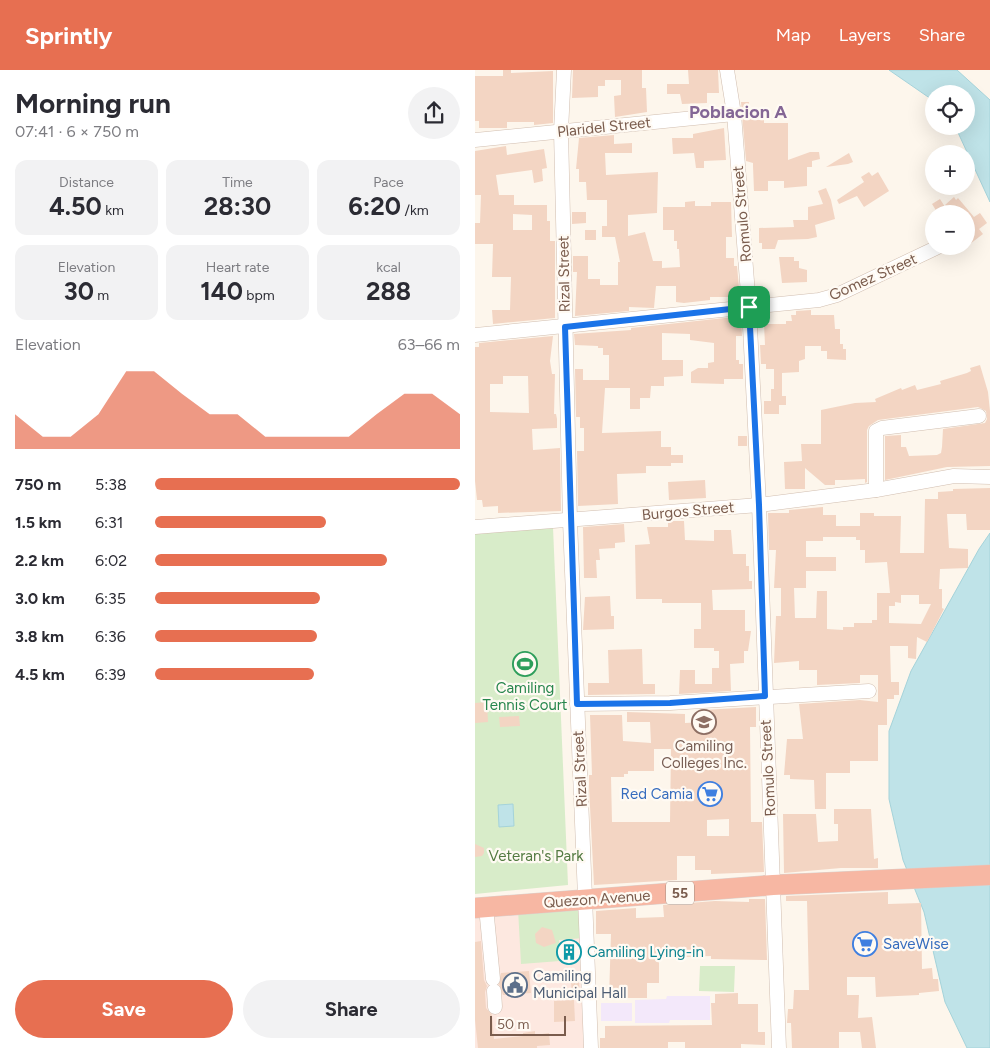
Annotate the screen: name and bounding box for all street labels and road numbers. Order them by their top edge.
street label: Plaridel Street [556,113,652,141]
street label: Romulo Street [729,165,755,263]
street label: Rizal Street [554,235,574,313]
street label: Gomez Street [826,250,920,304]
street label: Burgos Street [641,498,735,524]
street label: Romulo Street [756,719,780,817]
street label: Rizal Street [569,730,591,808]
road number: 55 [666,881,694,904]
street label: Quezon Avenue [543,886,651,912]

